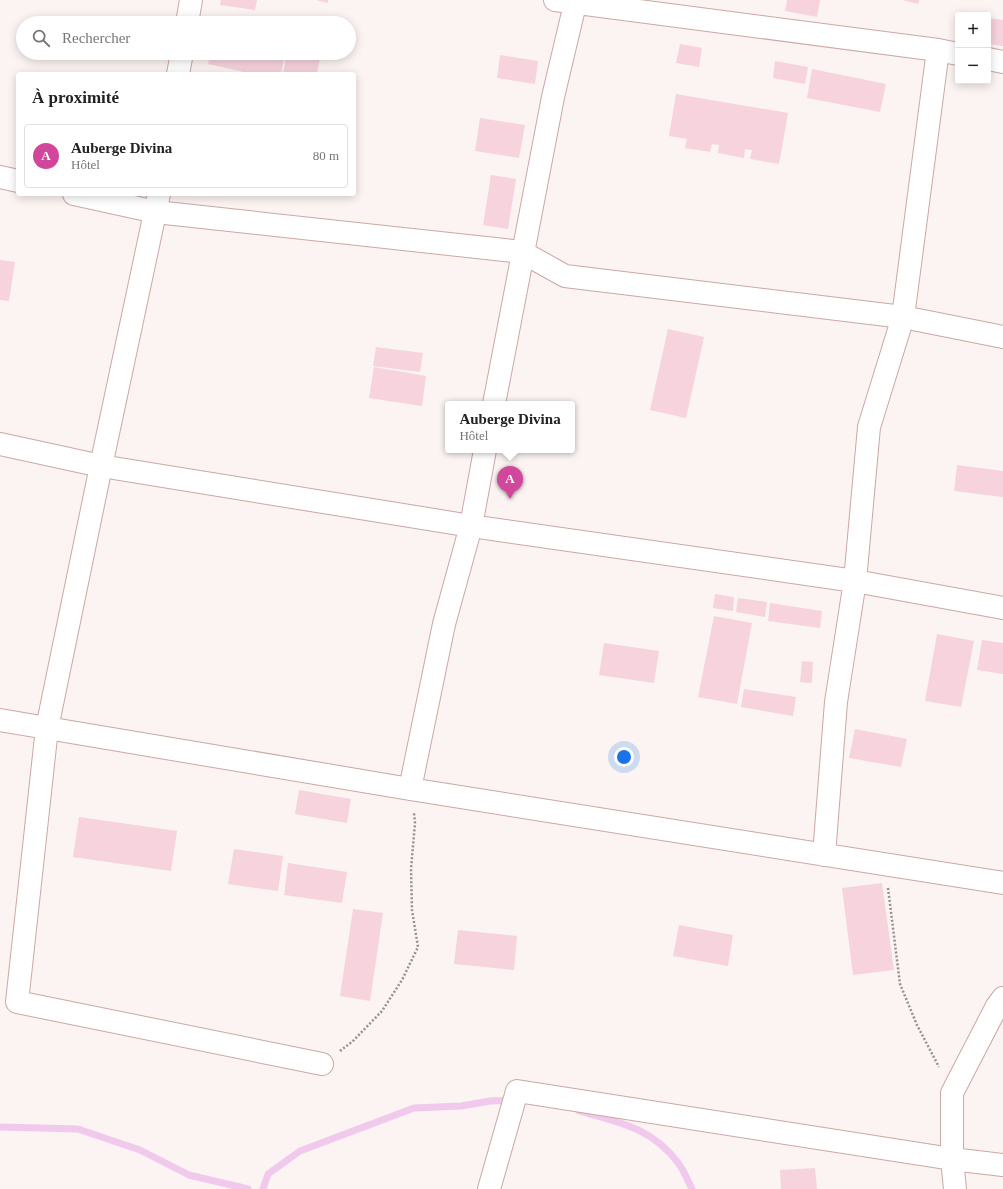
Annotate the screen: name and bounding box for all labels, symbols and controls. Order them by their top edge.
map controls [955,12,991,84]
button: + [955,12,991,48]
search box [16,16,356,60]
icon: search [30,27,52,49]
text: Rechercher [62,30,130,46]
button: − [955,48,991,84]
text: À proximité [32,88,119,107]
text: Auberge Divina [71,140,172,156]
text: A [41,148,51,163]
text: 80 m [313,148,339,163]
text: Hôtel [71,157,100,172]
popup [445,401,575,453]
text: Auberge Divina [459,411,561,427]
text: Hôtel [459,428,488,443]
pin: A [497,466,523,499]
your location [614,747,634,767]

